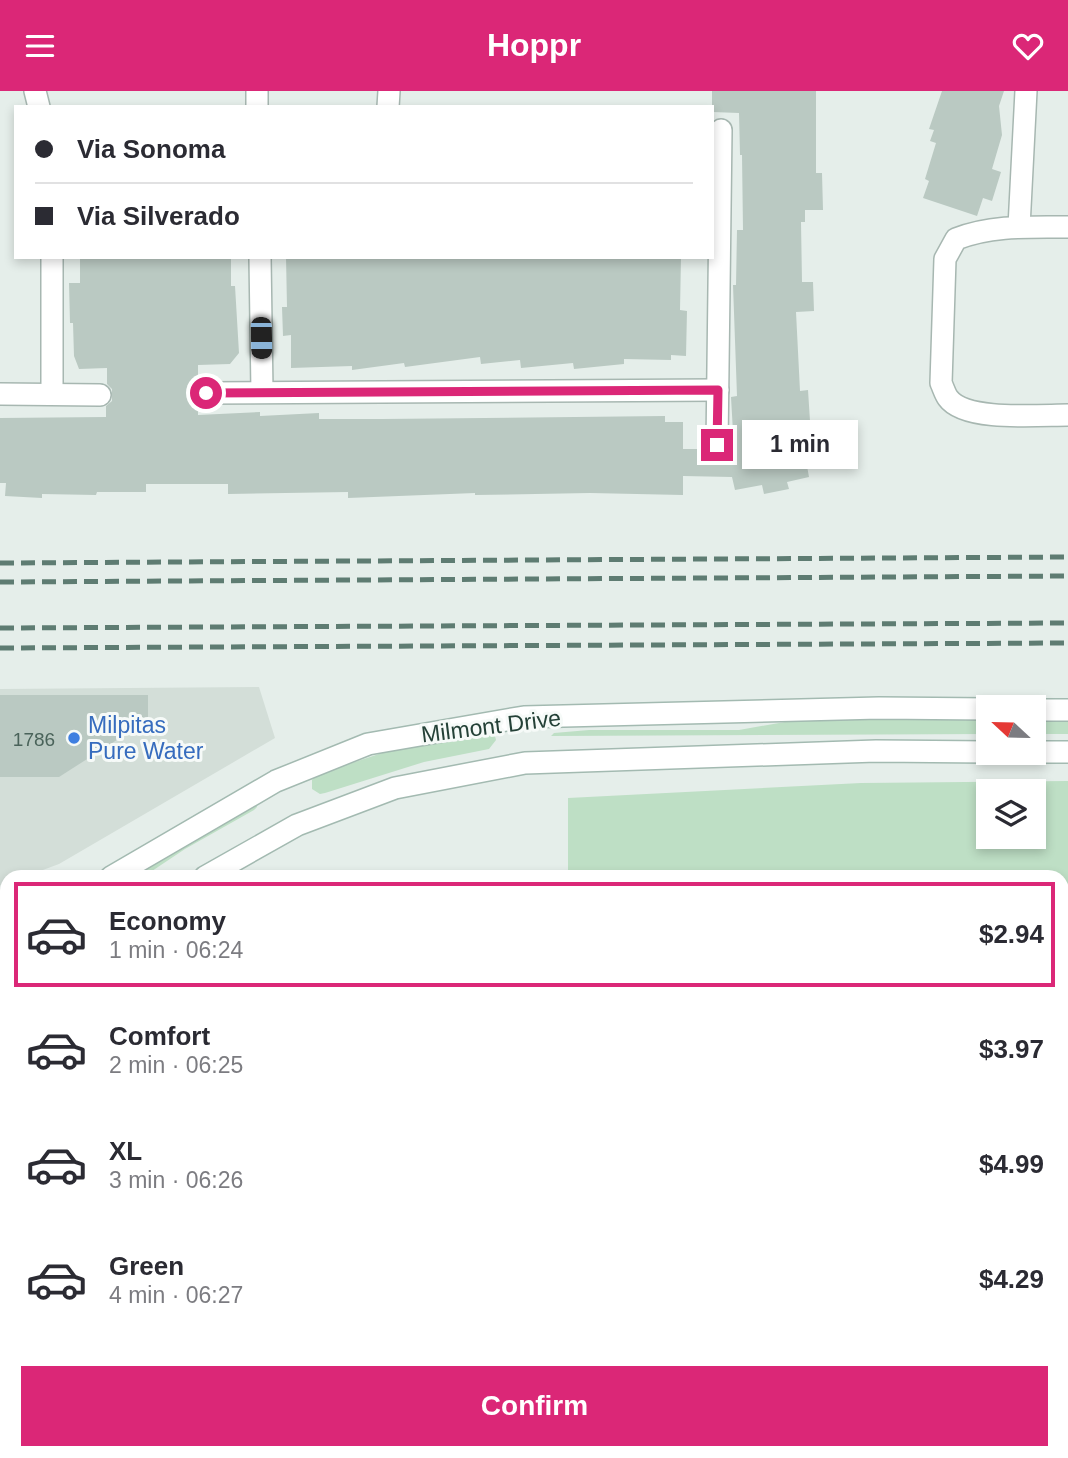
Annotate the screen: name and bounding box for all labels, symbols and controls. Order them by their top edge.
icon: menu [21,27,59,65]
text: Hoppr [487,27,581,63]
icon: heart [1009,27,1047,65]
text: Via Sonoma [77,134,225,164]
text: Via Silverado [77,201,240,231]
car [251,317,272,359]
route start [190,377,222,409]
callout: 1 min [742,421,857,469]
route end [701,429,733,461]
text: 1 min [770,431,830,457]
north arrow [976,695,1046,765]
map controls [976,695,1046,849]
street label: Milmont Drive [420,705,562,747]
place label: Milpitas Pure Water [88,712,204,764]
house number: 1786 [13,729,55,750]
marker: Milpitas Pure Water [66,730,82,746]
button: layers [976,779,1046,849]
icon: car [25,903,88,966]
text: Economy [109,906,226,936]
text: $2.94 [979,919,1044,949]
text: 1 min · 06:24 [109,937,243,963]
icon: car [25,1018,88,1081]
text: Comfort [109,1021,210,1051]
text: $3.97 [979,1034,1044,1064]
text: 2 min · 06:25 [109,1052,243,1078]
icon: car [25,1133,88,1196]
text: XL [109,1136,142,1166]
text: $4.99 [979,1149,1044,1179]
text: 3 min · 06:26 [109,1167,243,1193]
icon: car [25,1248,88,1311]
text: Green [109,1251,184,1281]
text: $4.29 [979,1264,1044,1294]
text: 4 min · 06:27 [109,1282,243,1308]
button: Confirm [21,1366,1048,1446]

